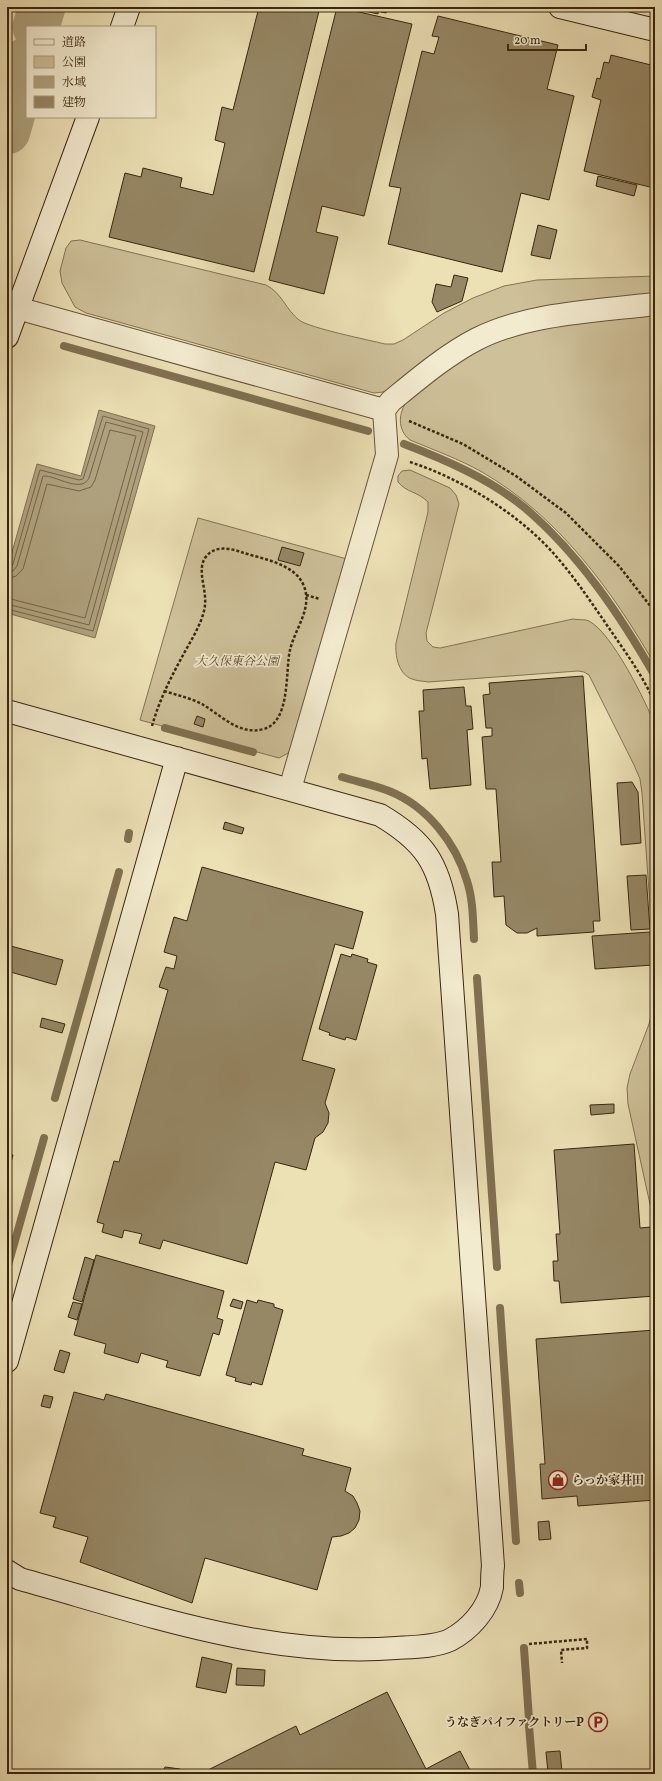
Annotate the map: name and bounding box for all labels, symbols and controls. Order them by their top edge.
legend [26,26,156,118]
scale bar [508,26,586,52]
text: 20 m [514,33,541,49]
text: 道路 [62,35,86,51]
text: 公園 [62,55,86,71]
text: 水域 [62,75,86,91]
text: 建物 [62,95,86,111]
park label: 大久保東谷公園 [195,654,281,670]
shop icon: らっか家井田 [547,1469,569,1491]
place label: らっか家井田 [572,1473,644,1489]
parking icon: うなぎパイファクトリーP [587,1711,609,1733]
place label: うなぎパイファクトリーP [445,1715,584,1731]

